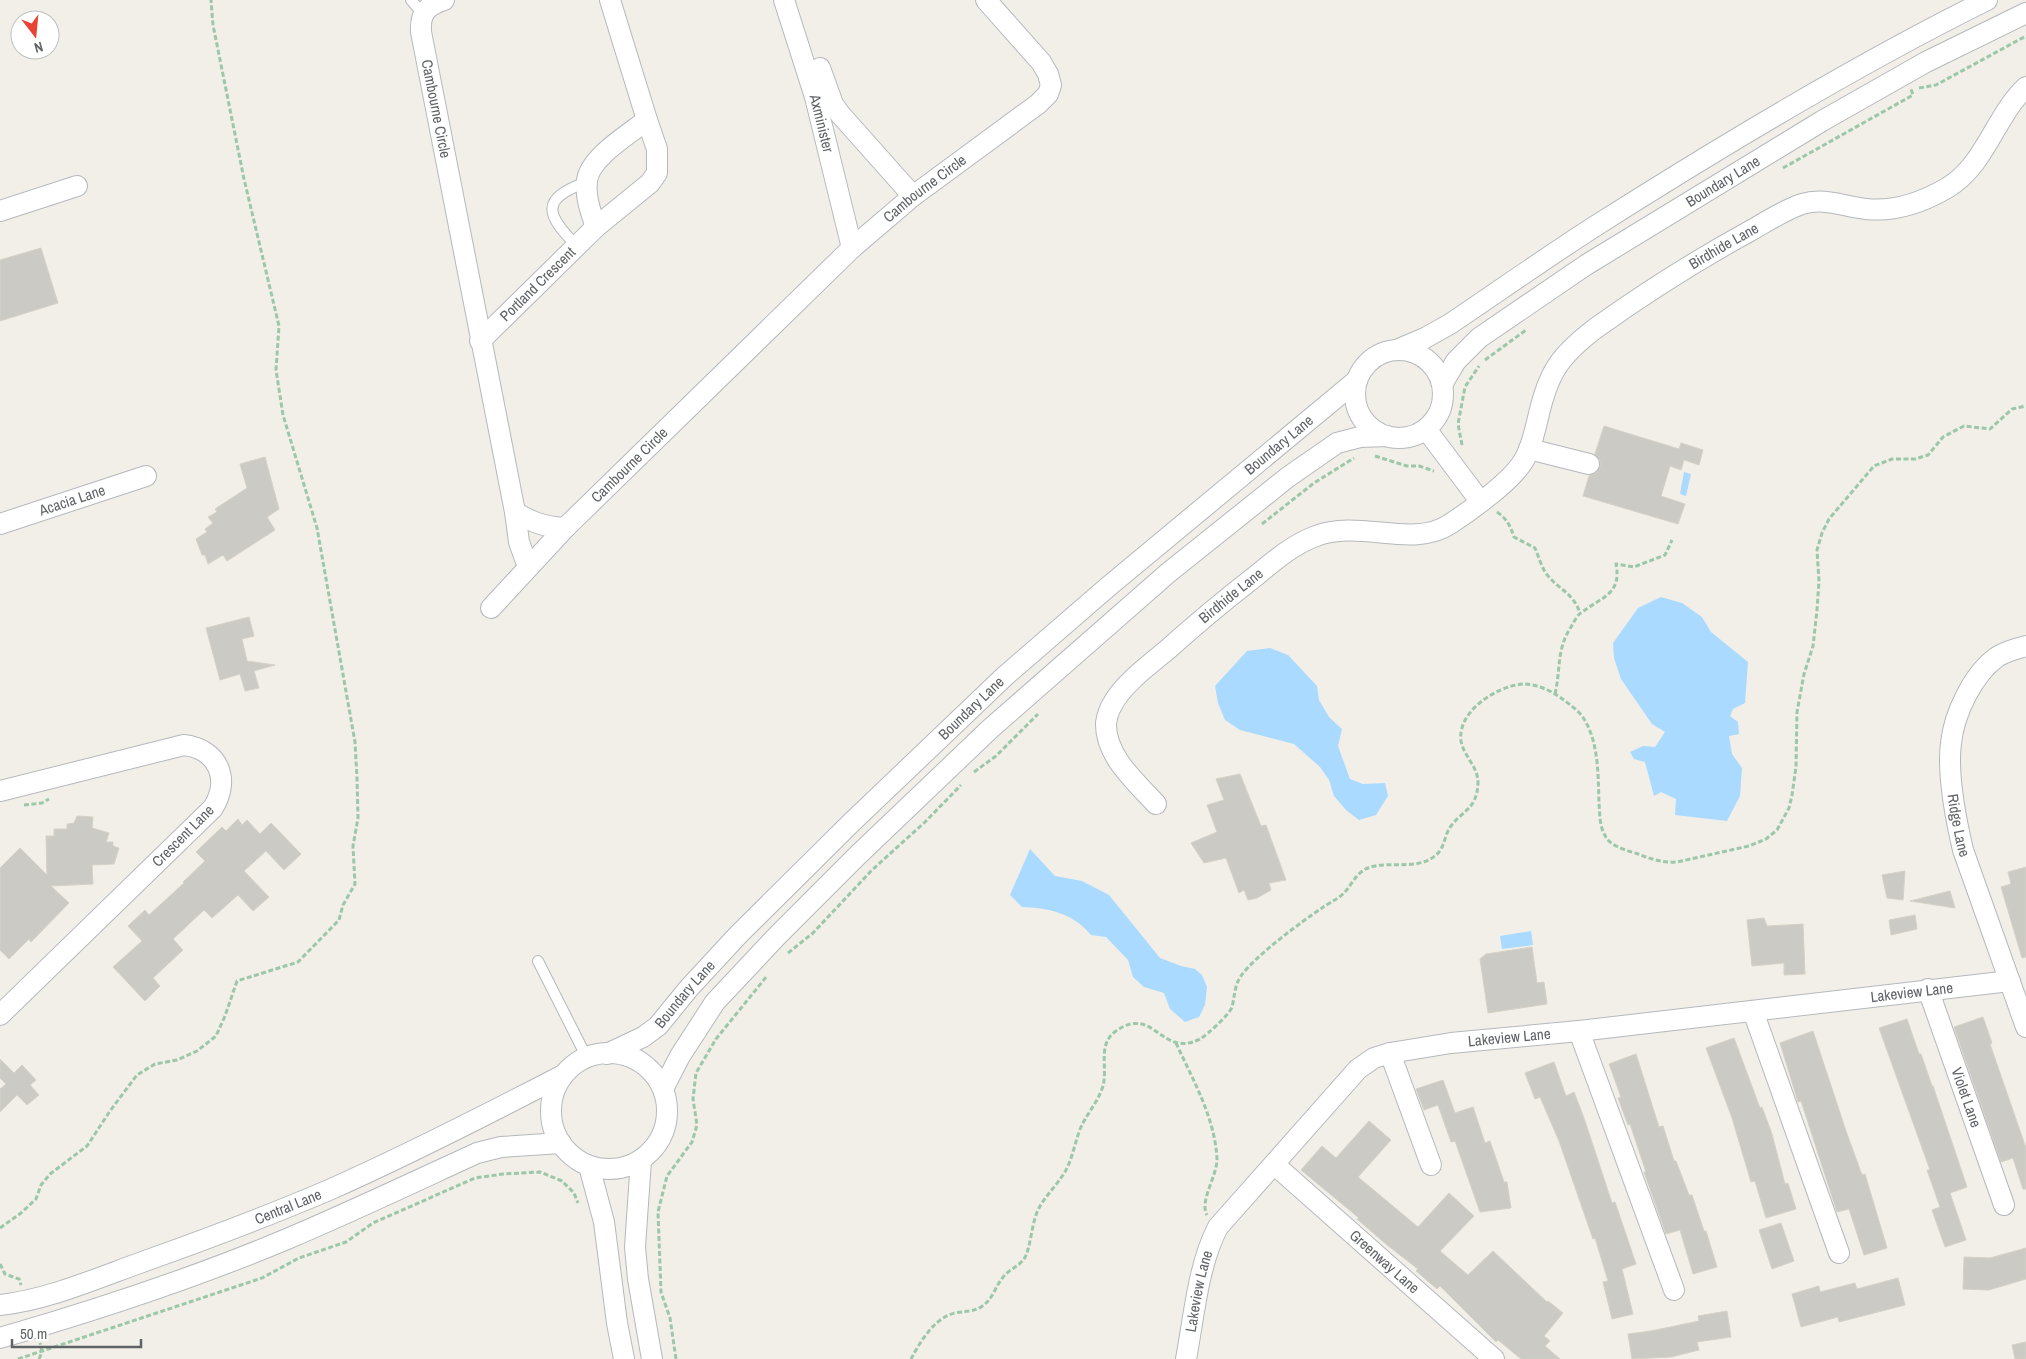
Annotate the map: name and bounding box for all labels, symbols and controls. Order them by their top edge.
north arrow [10,10,60,60]
text: N [32,38,45,57]
street label: Cambourne Circle [417,58,456,160]
street label: Axminister [805,91,839,154]
street label: Cambourne Circle [878,149,970,227]
street label: Boundary Lane [1682,150,1764,212]
street label: Birdhide Lane [1685,217,1762,274]
street label: Portland Crescent [495,241,580,326]
street label: Boundary Lane [1240,410,1318,479]
street label: Cambourne Circle [586,422,672,507]
street label: Acacia Lane [35,479,108,521]
street label: Birdhide Lane [1194,563,1268,628]
street label: Boundary Lane [933,671,1008,744]
street label: Ridge Lane [1943,793,1976,860]
street label: Crescent Lane [147,800,218,871]
street label: Boundary Lane [649,955,720,1032]
street label: Lakeview Lane [1869,977,1954,1007]
street label: Lakeview Lane [1467,1023,1552,1051]
street label: Violet Lane [1946,1065,1987,1130]
street label: Central Lane [251,1183,325,1229]
street label: Greenway Lane [1345,1225,1424,1298]
street label: Lakeview Lane [1180,1247,1217,1333]
scale bar [12,1316,141,1348]
text: 50 m [20,1323,47,1344]

